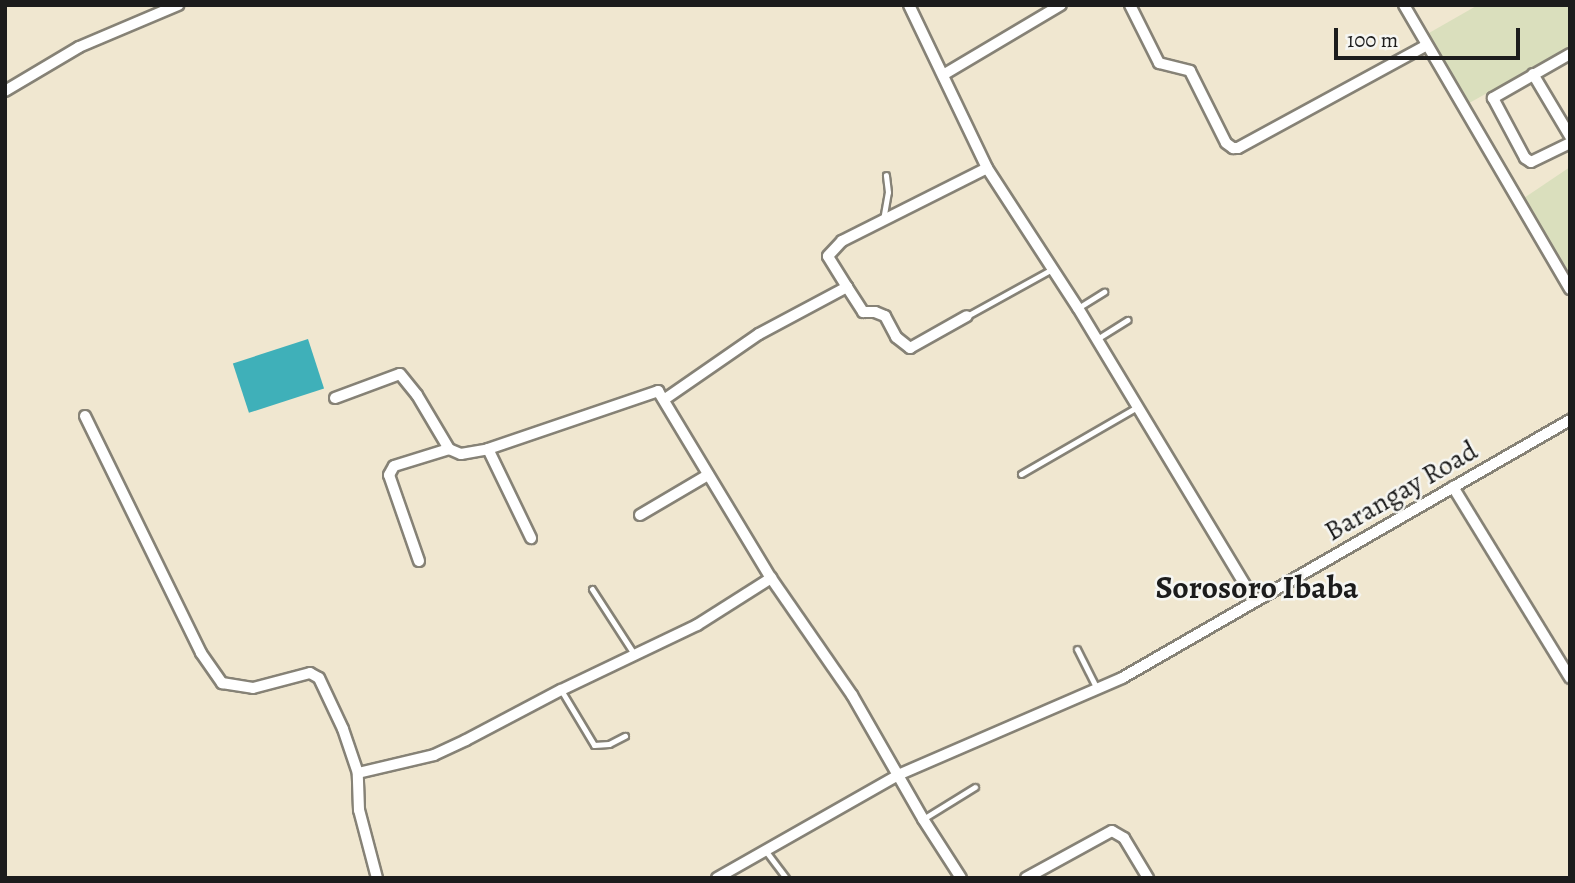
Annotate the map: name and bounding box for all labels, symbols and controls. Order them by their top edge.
scale bar [1337,14,1522,58]
text: 100 m [1347,26,1398,54]
street label: Barangay Road [1319,434,1483,548]
district label: Sorosoro Ibaba [1155,568,1359,606]

